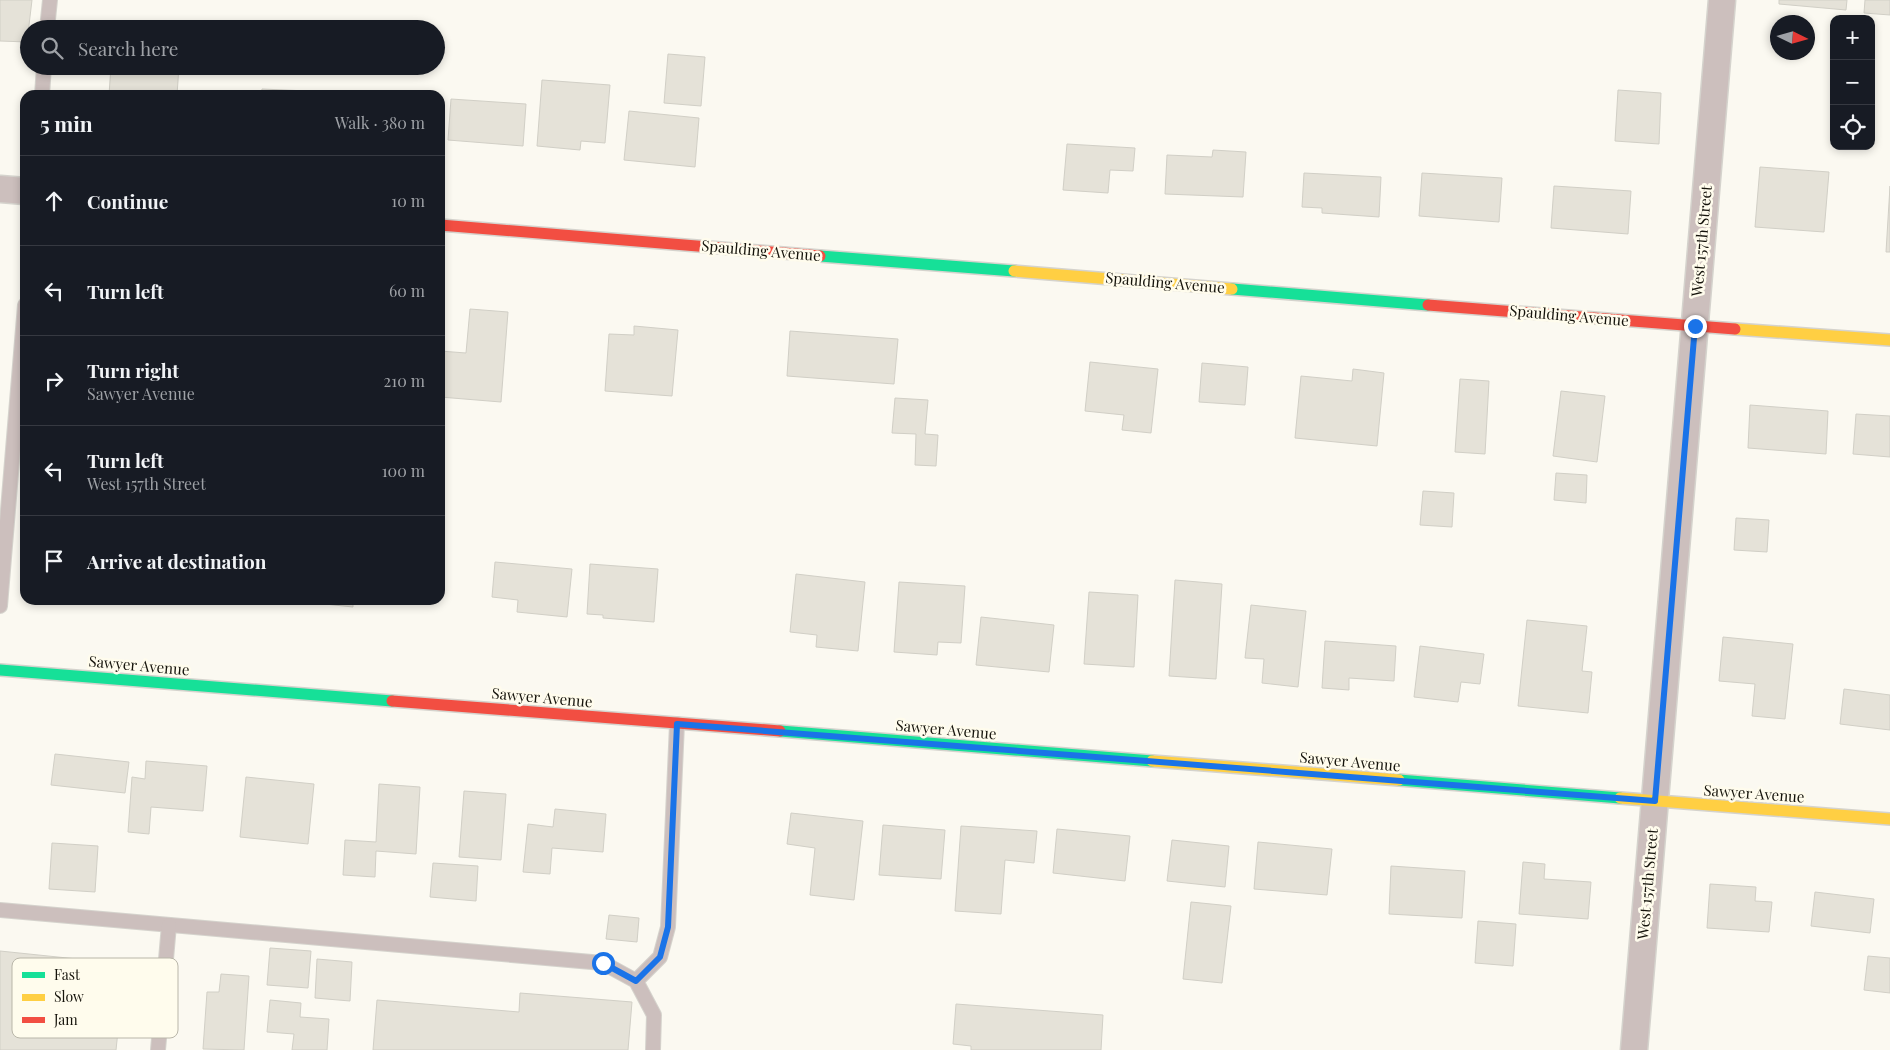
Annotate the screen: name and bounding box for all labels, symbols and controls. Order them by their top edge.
north arrow [1770,15,1815,60]
map controls [1830,15,1875,150]
button: + [1830,15,1875,60]
search box [20,20,445,75]
icon: search [38,34,66,62]
text: Search here [78,35,178,61]
button: − [1830,60,1875,105]
button: locate [1830,105,1875,150]
text: 5 min [40,109,93,137]
text: Walk · 380 m [335,112,425,133]
street label: West 157th Street [1686,184,1716,298]
icon: ahead [40,187,68,215]
text: Continue [87,188,168,214]
text: 10 m [391,190,425,211]
street label: Spaulding Avenue [701,235,822,265]
street label: Spaulding Avenue [1105,267,1226,297]
icon: left [40,277,68,305]
text: Turn left [87,278,164,304]
text: 60 m [389,280,425,301]
street label: Spaulding Avenue [1509,300,1630,330]
route end [1684,315,1707,338]
text: Turn right [87,357,179,383]
icon: right [40,367,68,395]
text: 210 m [384,370,425,391]
text: Sawyer Avenue [87,383,195,404]
text: Turn left [87,447,164,473]
icon: left [40,457,68,485]
text: 100 m [382,460,425,481]
text: West 157th Street [87,473,206,494]
icon: arrive [40,547,68,575]
text: Arrive at destination [87,548,267,574]
street label: Sawyer Avenue [88,651,190,679]
street label: Sawyer Avenue [491,683,593,711]
street label: Sawyer Avenue [895,715,997,743]
street label: Sawyer Avenue [1299,747,1401,775]
street label: Sawyer Avenue [1703,779,1805,807]
street label: West 157th Street [1632,827,1662,941]
route start [592,952,615,975]
legend [12,958,178,1038]
text: Fast [54,965,81,984]
text: Slow [54,987,84,1006]
text: Jam [53,1010,78,1029]

